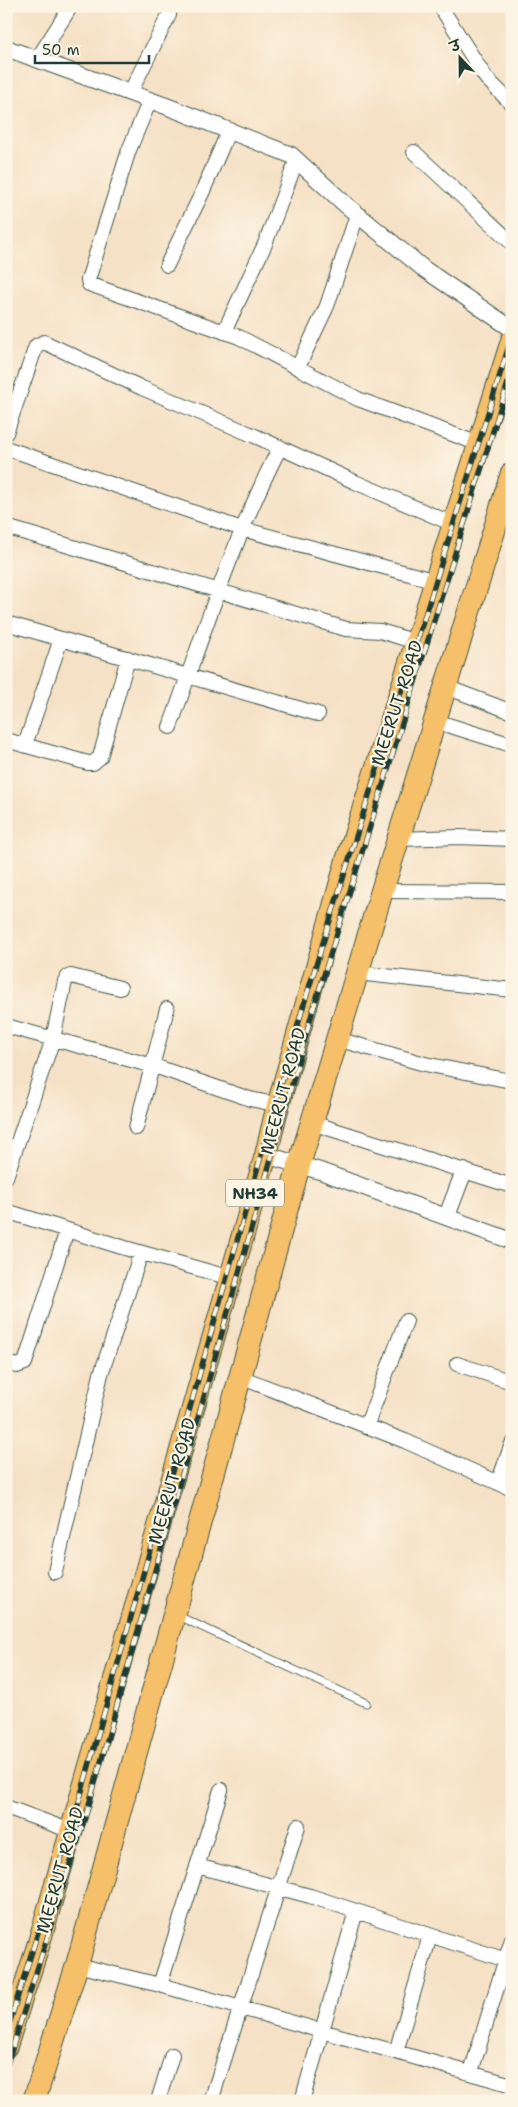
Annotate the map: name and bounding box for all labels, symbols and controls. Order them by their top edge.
scale bar [35,32,149,64]
north arrow [436,32,486,82]
text: उ [446,35,464,57]
text: 50 m [42,40,80,60]
street label: MEERUT ROAD [365,637,429,769]
street label: MEERUT ROAD [254,1025,312,1157]
road number: NH34 [226,1180,284,1206]
street label: MEERUT ROAD [142,1415,202,1547]
street label: MEERUT ROAD [30,1804,90,1936]

